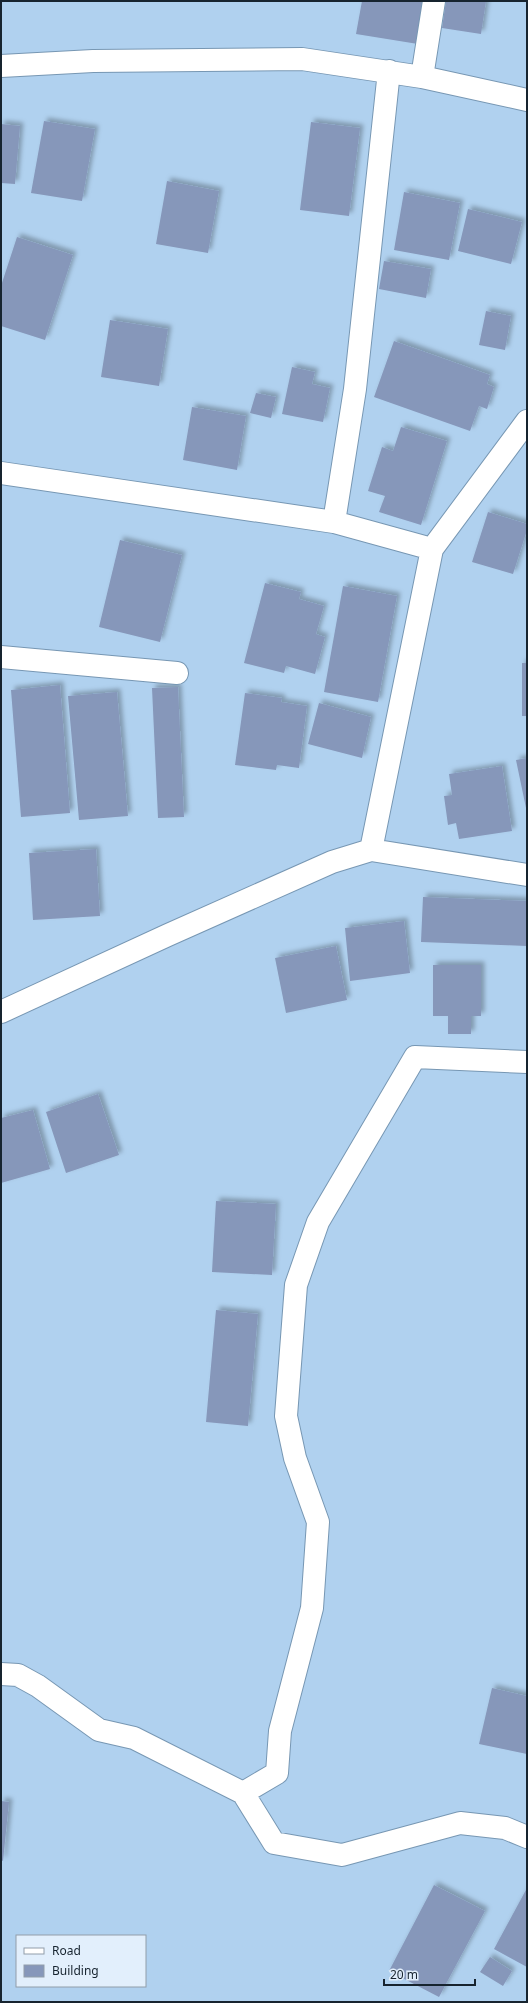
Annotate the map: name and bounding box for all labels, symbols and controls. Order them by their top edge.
legend [16,1935,146,1987]
text: Road [52,1942,81,1959]
scale bar [384,1961,475,1987]
text: Building [52,1962,99,1979]
text: 20 m [390,1966,418,1983]

